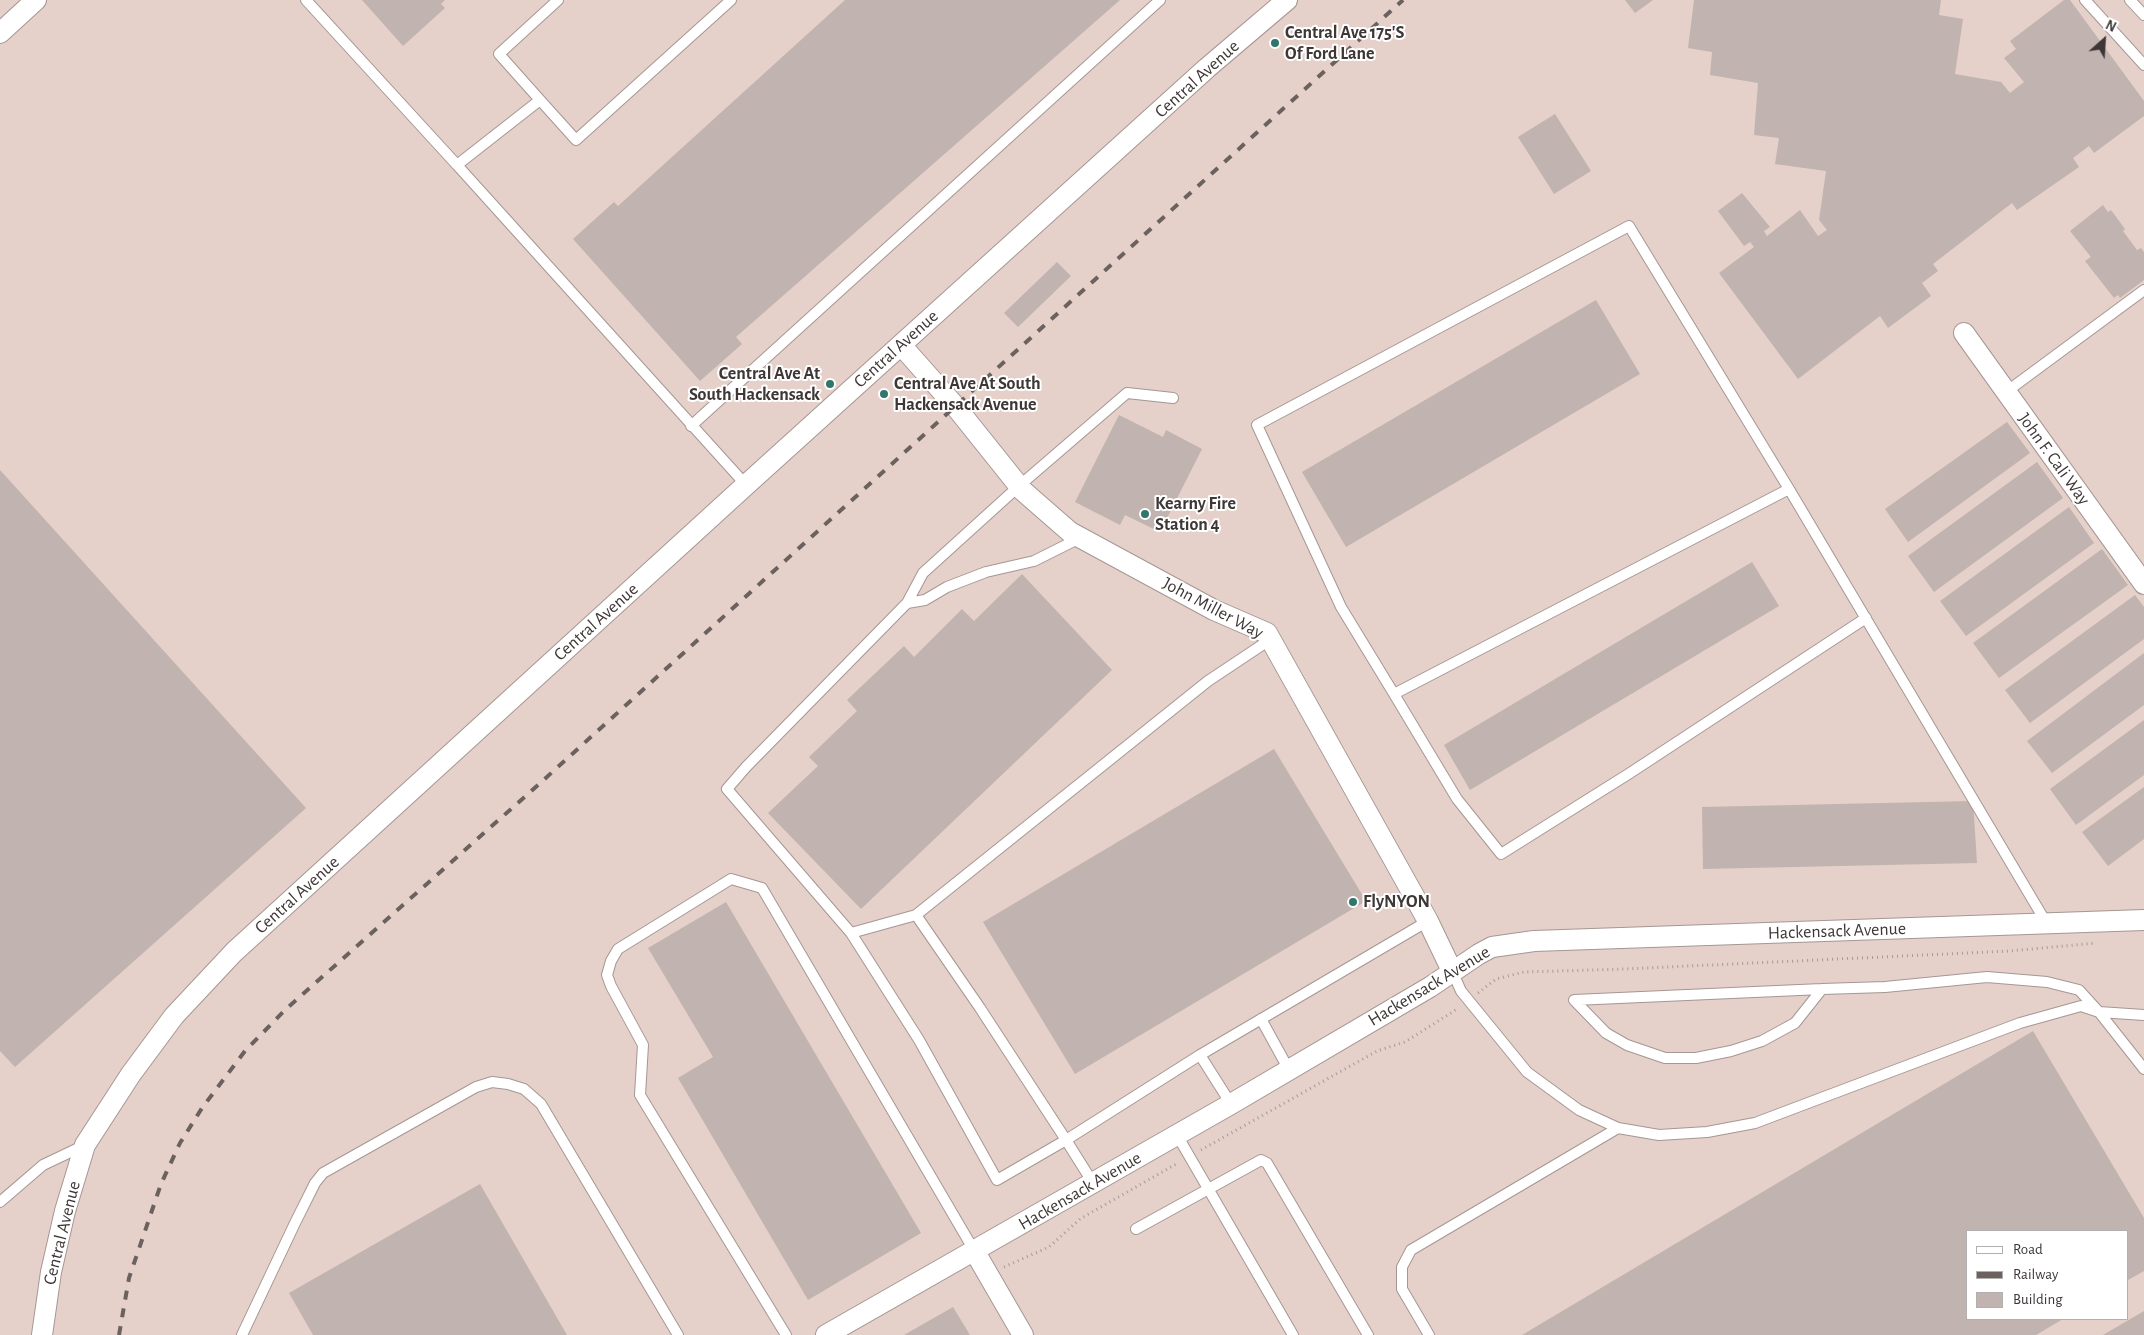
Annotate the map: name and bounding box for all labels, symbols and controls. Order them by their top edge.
north arrow [2079,15,2129,65]
text: N [2103,18,2118,35]
place label: Central Ave 175'S Of Ford Lane [1285,22,1404,64]
street label: Central Avenue [1150,35,1244,123]
marker: Central Ave 175'S Of Ford Lane [1269,37,1281,49]
street label: Central Avenue [849,305,943,393]
place label: Central Ave At South Hackensack [689,363,820,406]
place label: Central Ave At South Hackensack Avenue [894,373,1041,416]
marker: Central Ave At South Hackensack [824,378,836,390]
marker: Central Ave At South Hackensack Avenue [878,388,890,400]
street label: John F. Cali Way [2013,409,2095,509]
place label: Kearny Fire Station 4 [1155,493,1236,536]
marker: Kearny Fire Station 4 [1139,508,1151,520]
street label: John Miller Way [1159,572,1267,644]
street label: Central Avenue [549,578,643,666]
street label: Central Avenue [250,851,344,939]
place label: FlyNYON [1363,891,1430,913]
marker: FlyNYON [1347,896,1359,908]
street label: Hackensack Avenue [1768,918,1906,944]
street label: Hackensack Avenue [1364,941,1494,1031]
street label: Hackensack Avenue [1015,1147,1145,1235]
street label: Central Avenue [39,1179,85,1287]
legend [1966,1230,2129,1320]
text: Road [2013,1242,2043,1257]
text: Railway [2013,1267,2058,1282]
text: Building [2013,1292,2063,1307]

